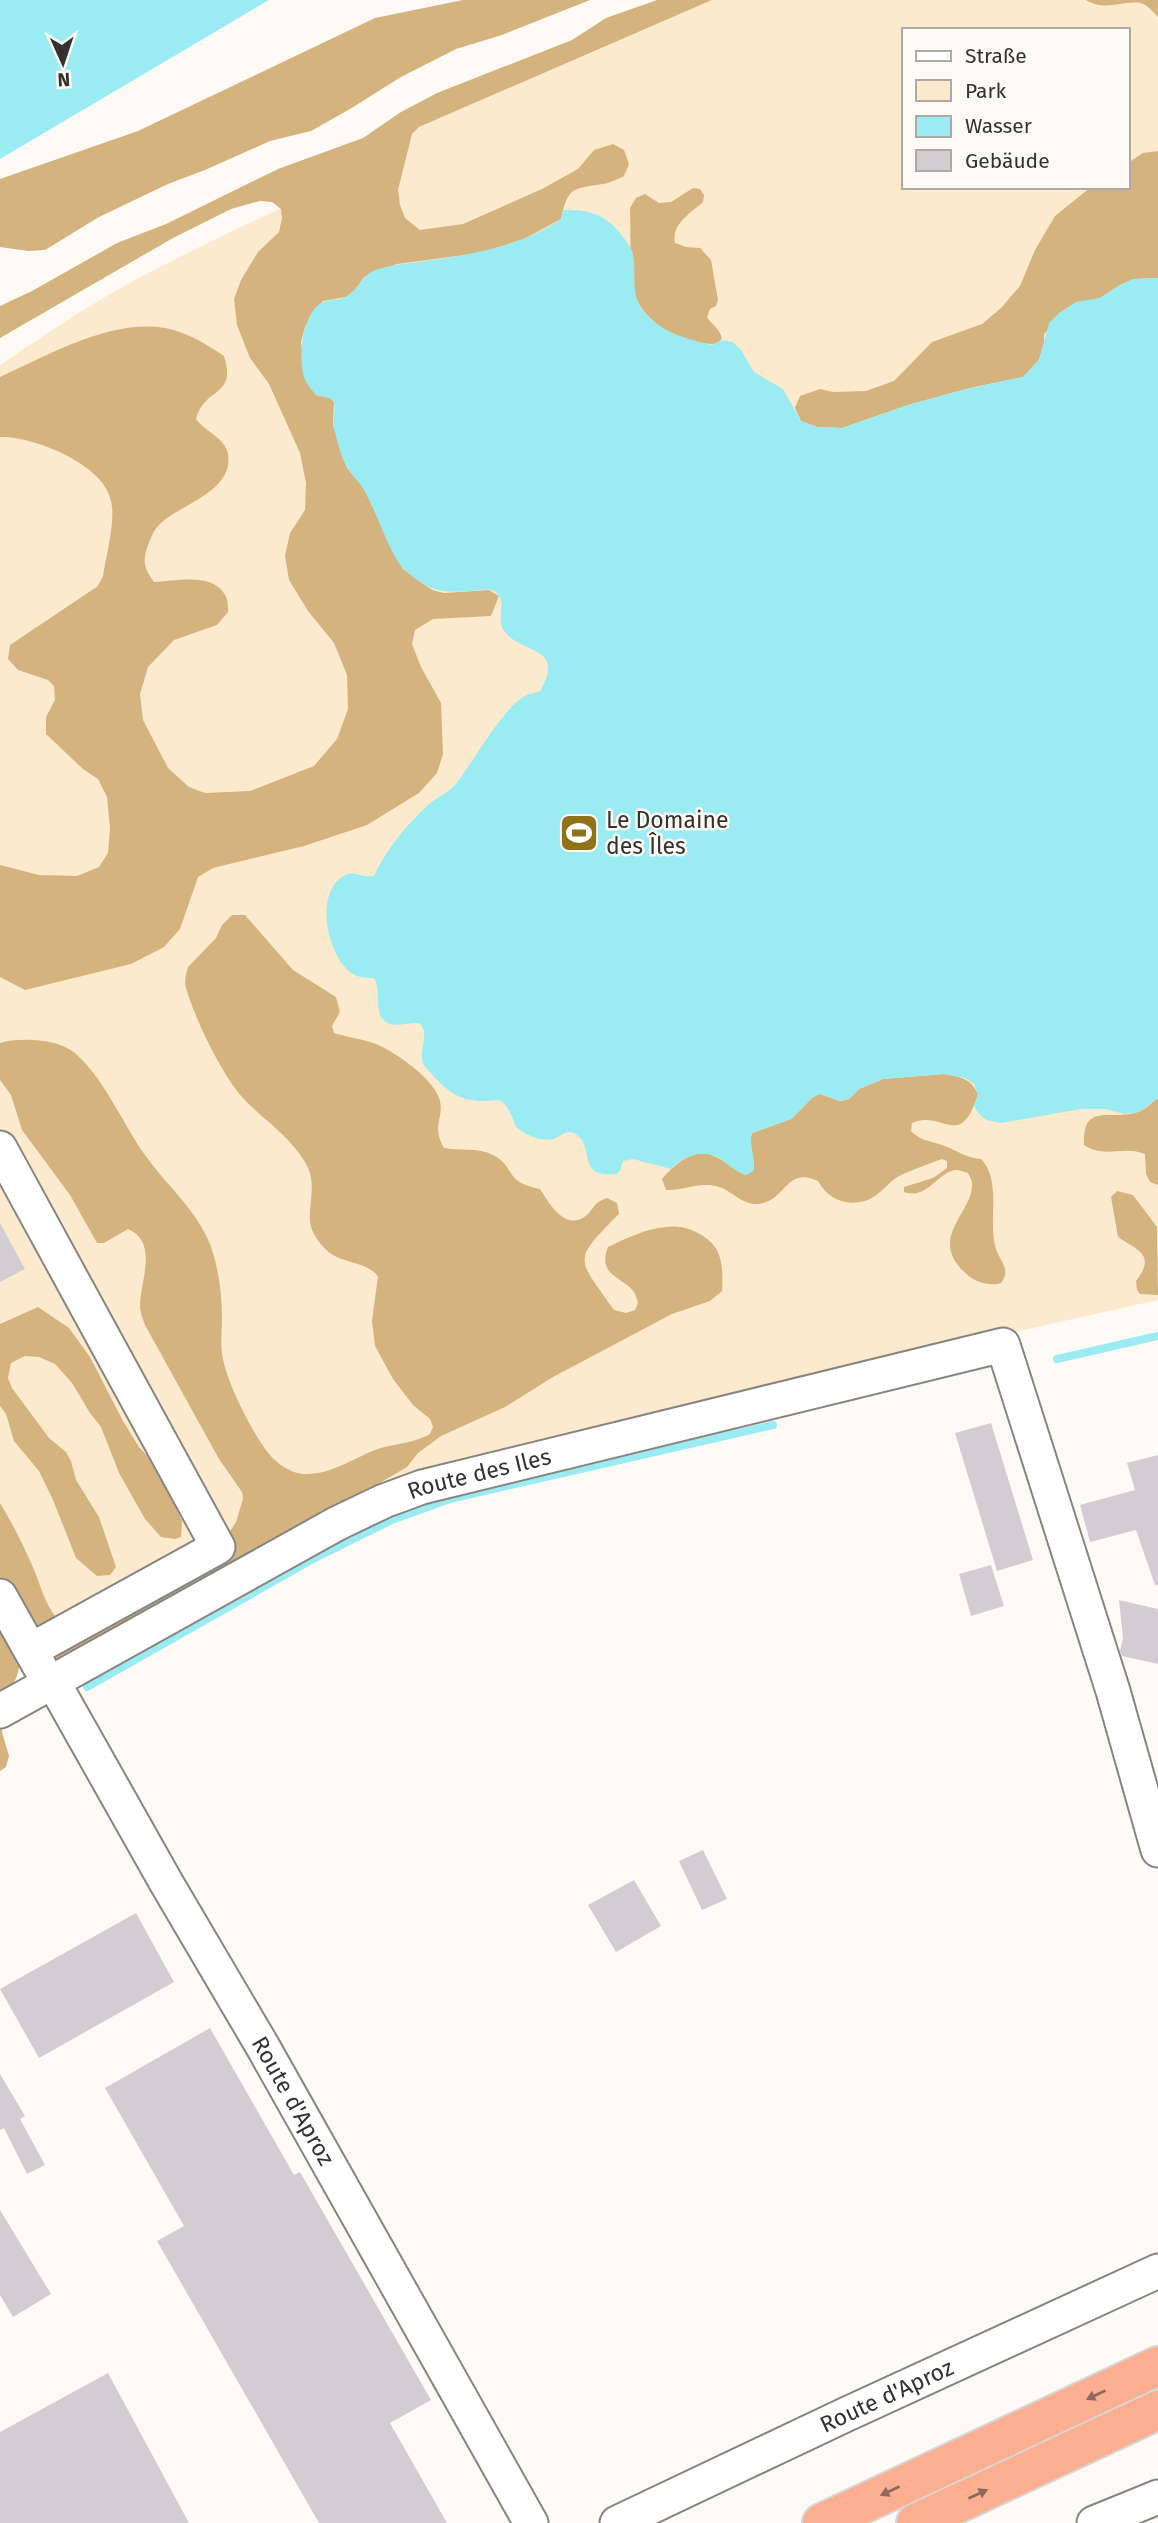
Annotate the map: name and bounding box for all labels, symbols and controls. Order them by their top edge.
north arrow [28,28,98,98]
legend [902,28,1130,189]
text: Straße [965,43,1027,69]
text: N [57,68,71,91]
text: Park [965,78,1007,104]
text: Wasser [965,113,1032,139]
text: Gebäude [965,148,1050,174]
place label: Le Domaine des Îles [606,806,728,860]
sports icon: Le Domaine des Îles [558,812,600,854]
street label: Route des Iles [403,1442,554,1505]
street label: Route d'Aproz [246,2031,341,2170]
street label: Route d'Aproz [815,2353,958,2439]
one-way arrow [1086,2389,1106,2401]
one-way arrow [880,2485,900,2497]
one-way arrow [967,2488,988,2499]

